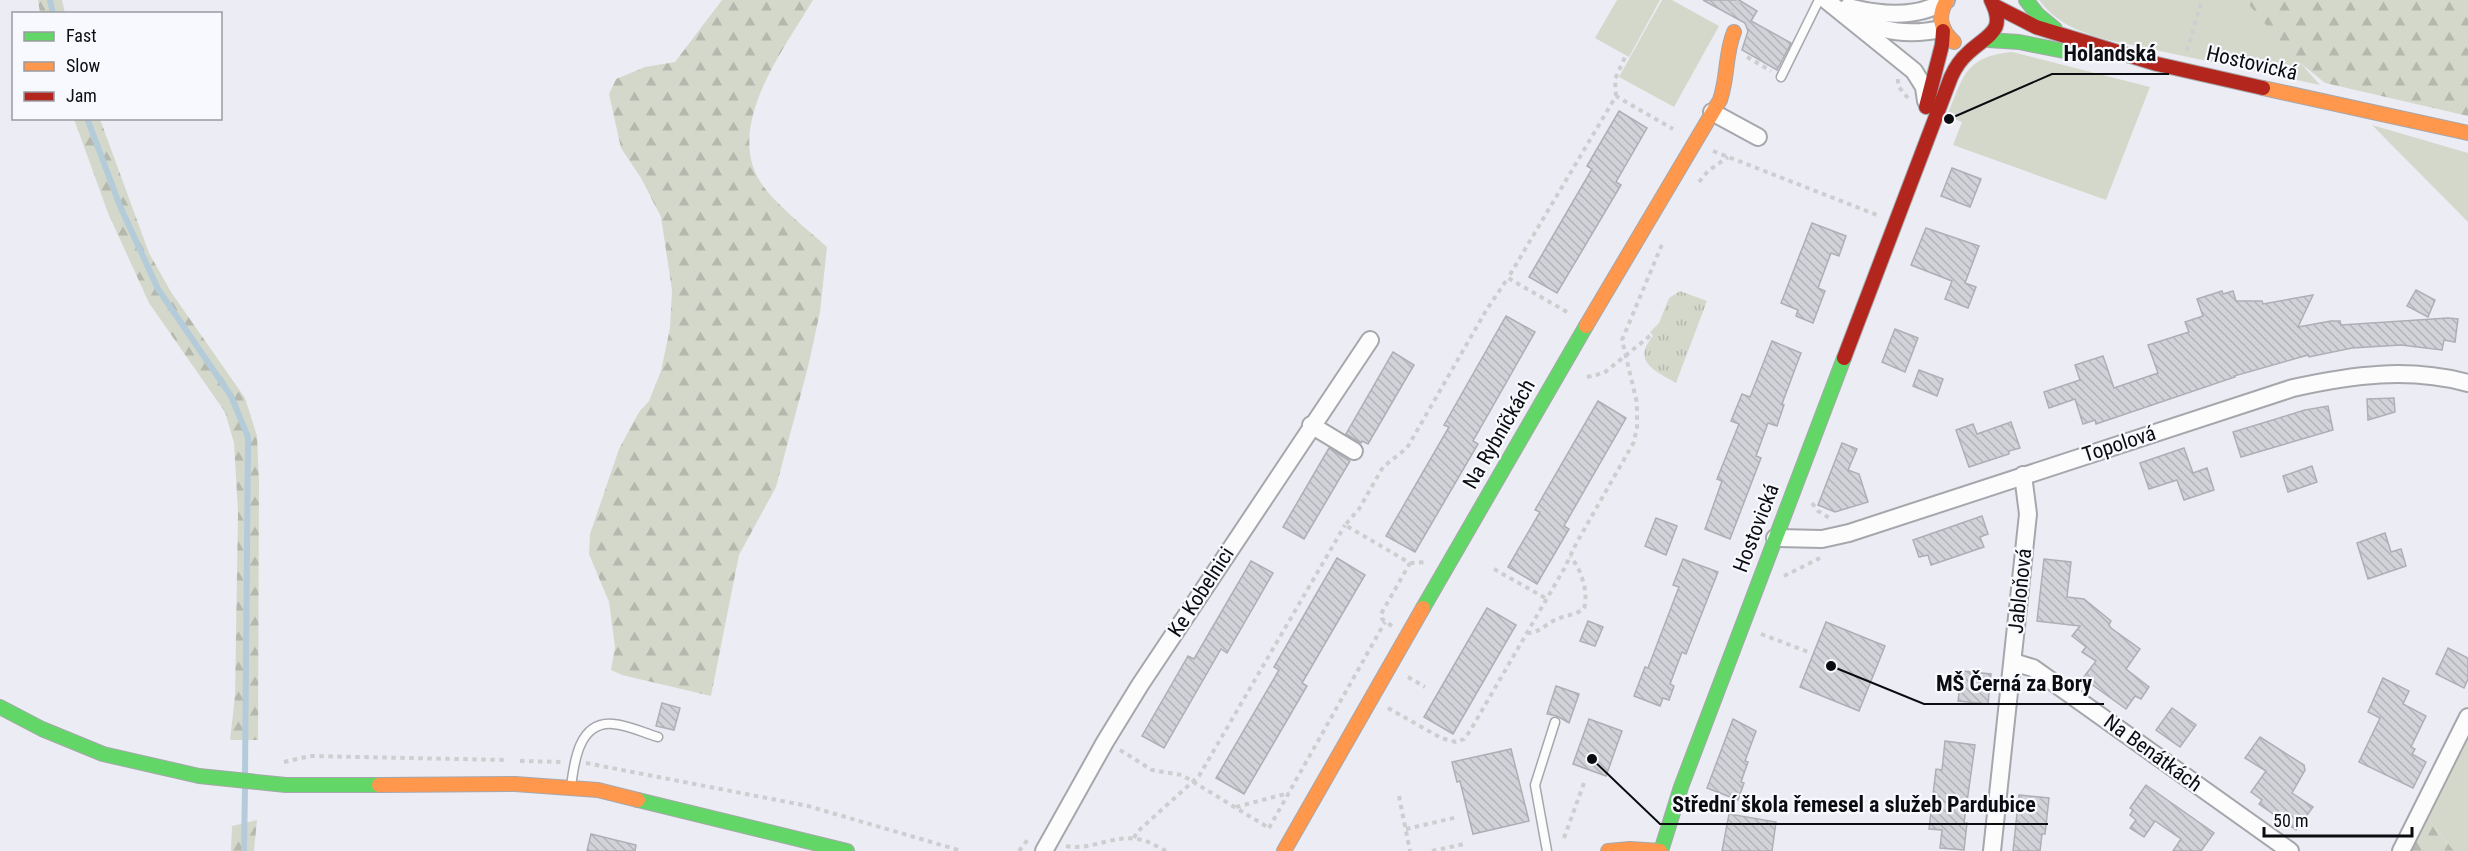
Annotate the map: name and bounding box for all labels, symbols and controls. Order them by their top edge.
legend [12,12,222,120]
text: Fast [66,25,97,46]
callout: Holandská [2052,34,2169,74]
text: Holandská [2064,41,2156,66]
street label: Hostovická [2204,41,2300,85]
text: Slow [66,55,101,76]
text: Jam [66,85,97,106]
street label: Na Rybníčkách [1458,375,1540,493]
street label: Topolová [2079,421,2159,467]
street label: Hostovická [1728,480,1784,576]
street label: Ke Kobelnici [1163,543,1239,641]
street label: Jabloňová [2004,547,2036,635]
callout: MŠ Černá za Bory [1924,664,2104,704]
text: MŠ Černá za Bory [1936,670,2092,696]
street label: Na Benátkách [2099,709,2207,797]
callout: Střední škola řemesel a služeb Pardubice [1660,784,2048,824]
text: Střední škola řemesel a služeb Pardubice [1672,792,2036,817]
scale bar [2264,800,2412,838]
text: 50 m [2273,810,2308,831]

